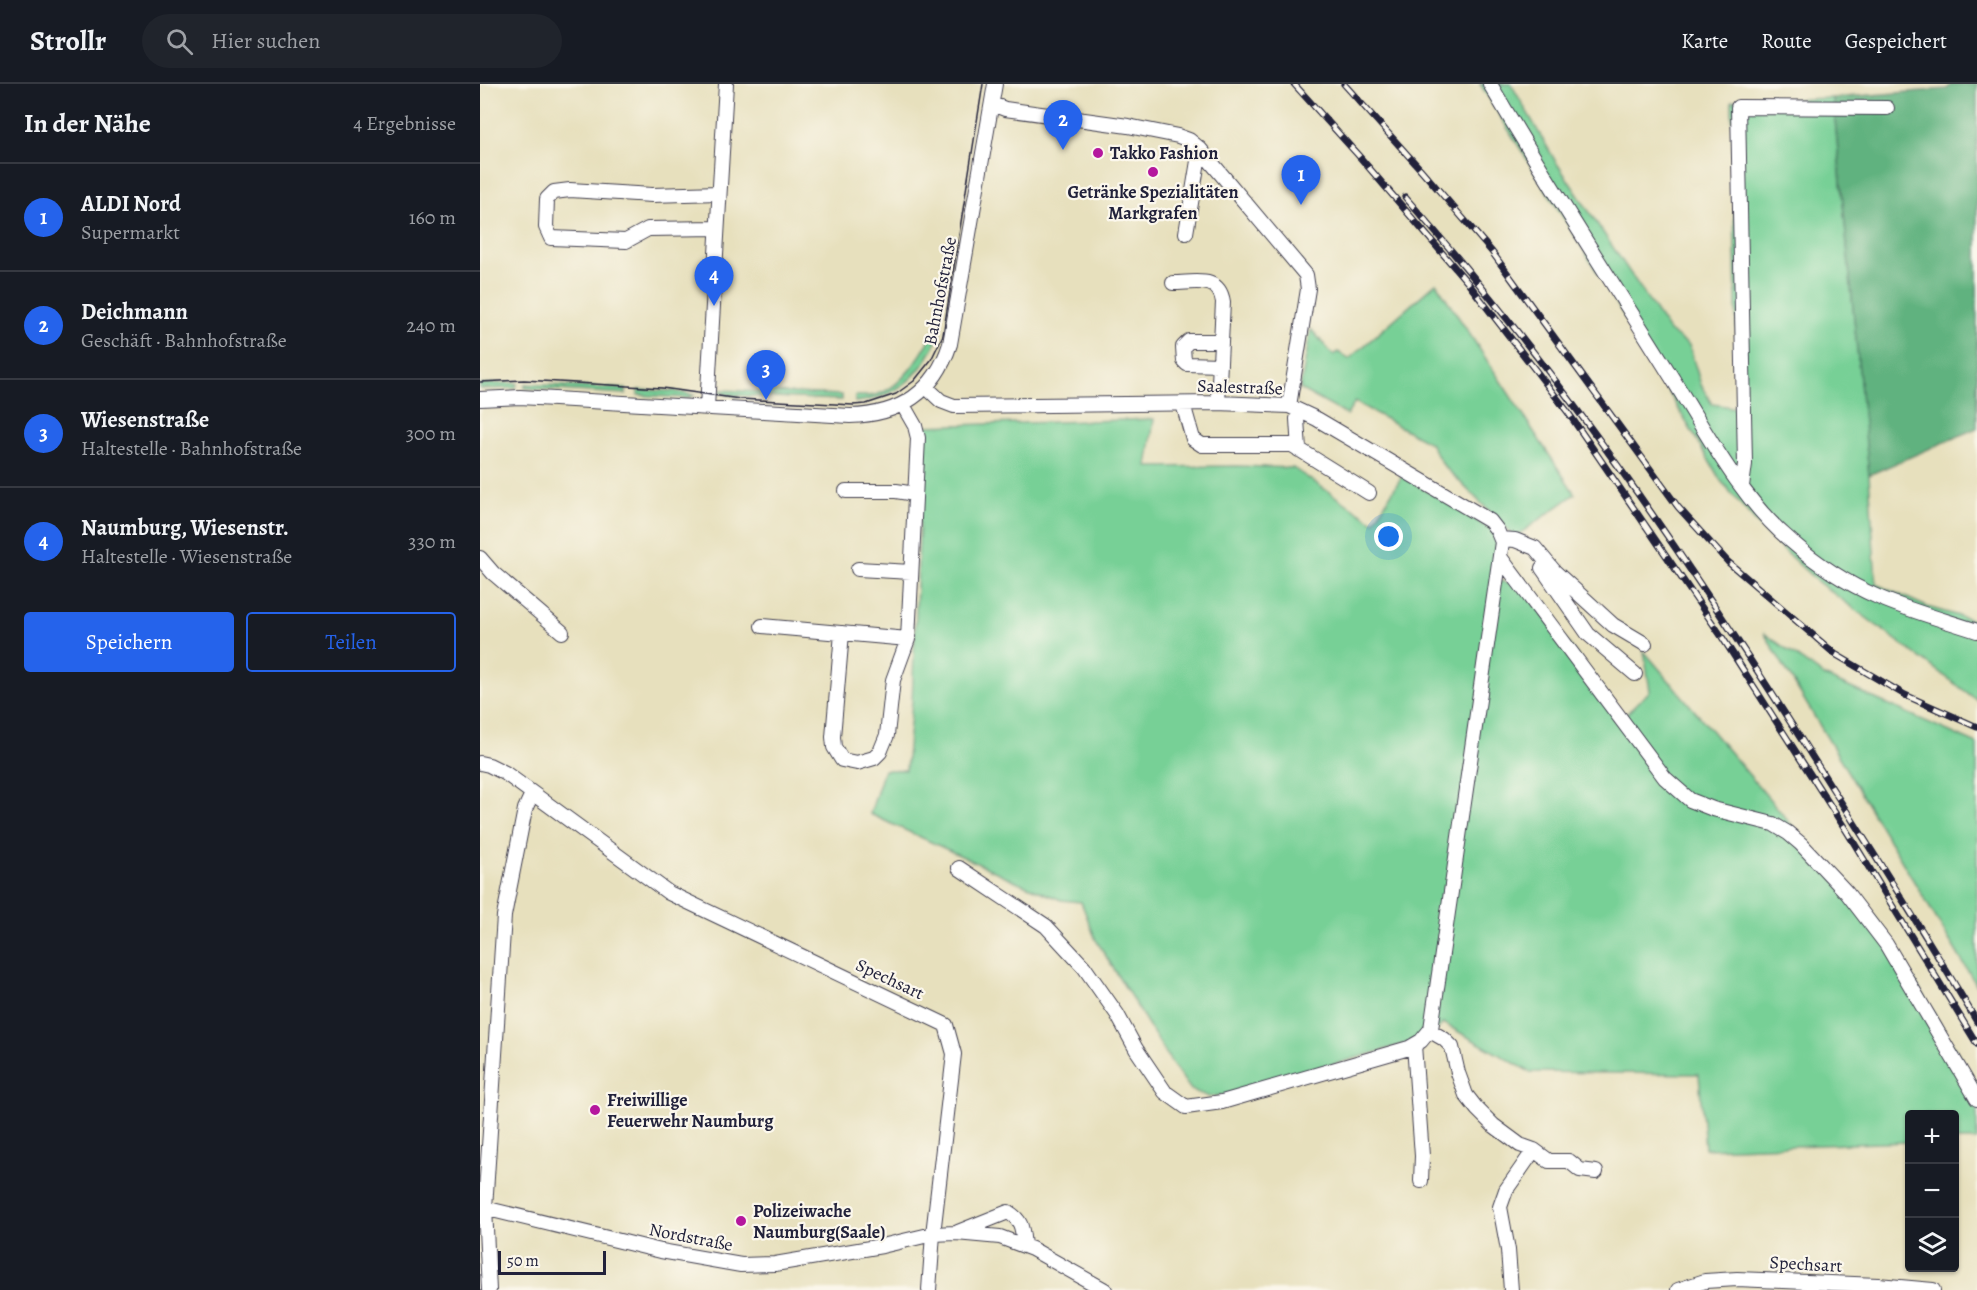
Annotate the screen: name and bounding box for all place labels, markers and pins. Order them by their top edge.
pin: 2 [1044,100,1082,150]
place label: Takko Fashion [1110,141,1218,165]
marker: Takko Fashion [1091,146,1105,160]
pin: 1 [1282,156,1320,205]
marker: Getränke Spezialitäten Markgrafen [1146,165,1160,179]
place label: Getränke Spezialitäten Markgrafen [1067,180,1239,225]
pin: 4 [694,256,734,306]
pin: 3 [746,350,786,400]
place label: Freiwillige Feuerwehr Naumburg [607,1088,774,1133]
marker: Freiwillige Feuerwehr Naumburg [588,1103,602,1117]
place label: Polizeiwache Naumburg(Saale) [753,1199,885,1244]
marker: Polizeiwache Naumburg(Saale) [734,1214,748,1228]

